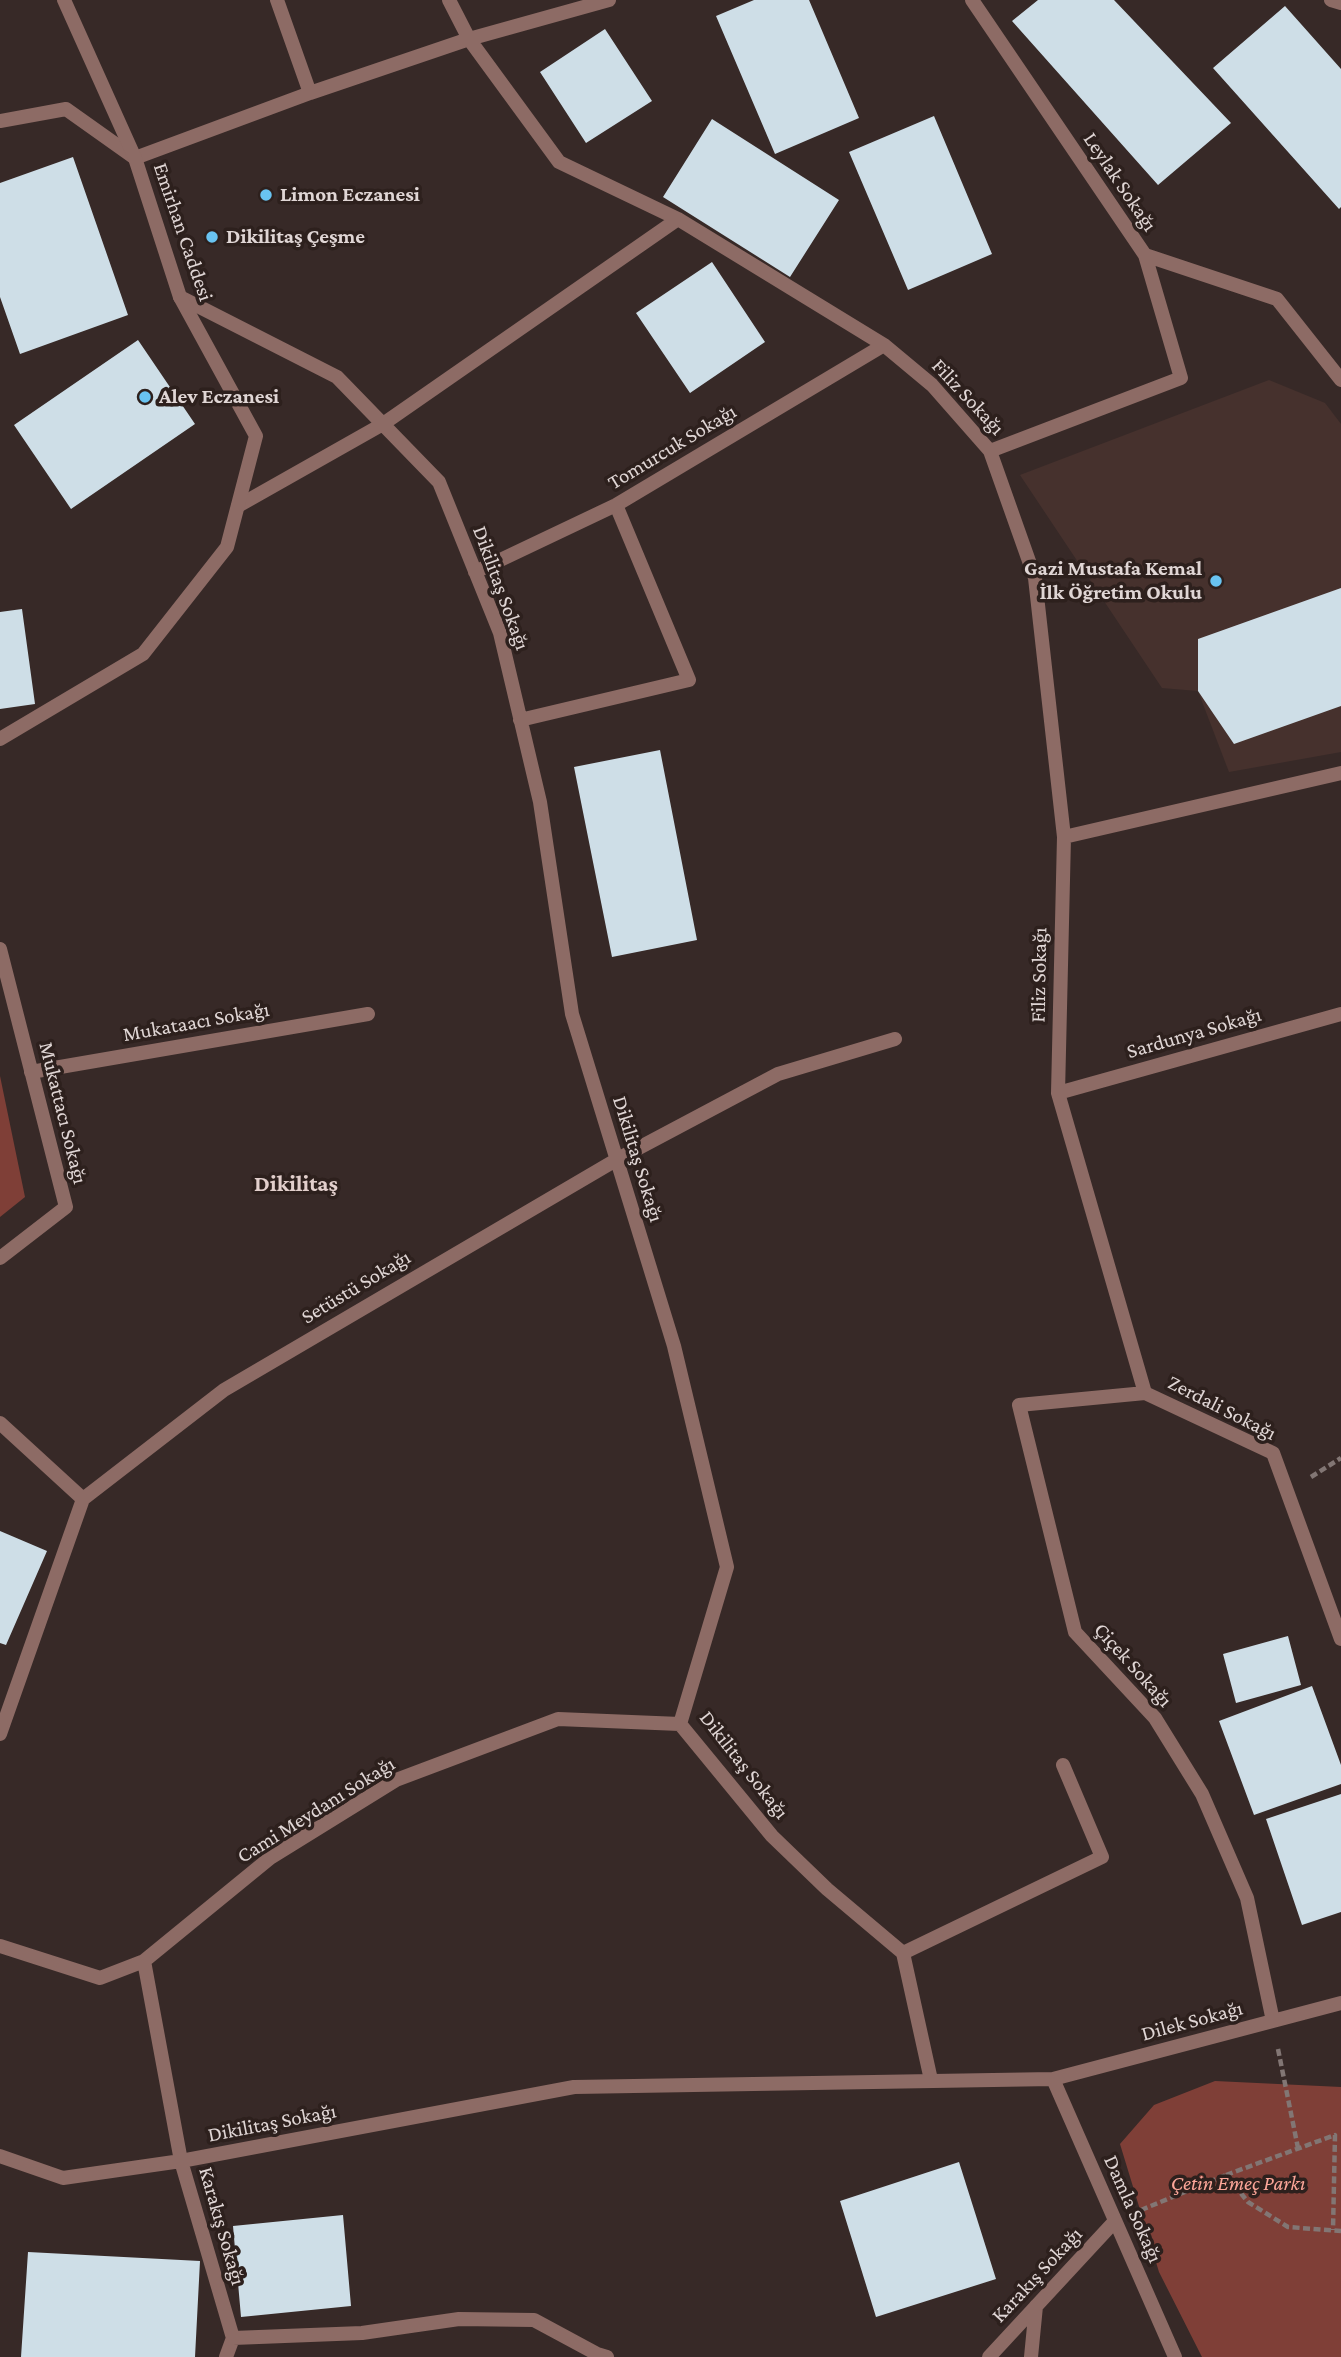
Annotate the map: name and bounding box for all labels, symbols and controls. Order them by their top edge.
street label: Leylak Sokağı [1078,128,1162,236]
street label: Emirhan Caddesi [148,160,218,304]
place label: Limon Eczanesi [280,182,420,208]
marker: Limon Eczanesi [258,187,274,203]
place label: Dikilitaş Çeşme [226,224,365,250]
marker: Dikilitaş Çeşme [204,229,220,245]
street label: Filiz Sokağı [926,354,1010,440]
place label: Alev Eczanesi [159,384,279,410]
marker: Alev Eczanesi [137,389,153,405]
street label: Tomurcuk Sokağı [603,399,741,495]
street label: Dikilitaş Sokağı [467,522,535,654]
place label: Gazi Mustafa Kemal İlk Öğretim Okulu [1024,556,1202,606]
marker: Gazi Mustafa Kemal İlk Öğretim Okulu [1208,573,1224,589]
street label: Filiz Sokağı [1026,927,1052,1023]
street label: Mukataacı Sokağı [121,997,271,1047]
street label: Sardunya Sokağı [1124,1002,1264,1064]
street label: Mukattacı Sokağı [33,1039,93,1187]
street label: Dikilitaş Sokağı [607,1093,669,1225]
district label: Dikilitaş [254,1170,338,1198]
street label: Setüstü Sokağı [297,1245,415,1329]
street label: Zerdali Sokağı [1164,1370,1280,1446]
street label: Çiçek Sokağı [1088,1617,1178,1713]
street label: Dikilitaş Sokağı [694,1706,794,1824]
street label: Cami Meydanı Sokağı [232,1751,400,1869]
street label: Dilek Sokağı [1139,1995,1245,2047]
street label: Dikilitaş Sokağı [206,2098,338,2148]
street label: Damla Sokağı [1098,2151,1168,2267]
street label: Karakış Sokağı [193,2164,251,2288]
park label: Çetin Emeç Parkı [1171,2171,1305,2197]
street label: Karakış Sokağı [986,2222,1088,2328]

